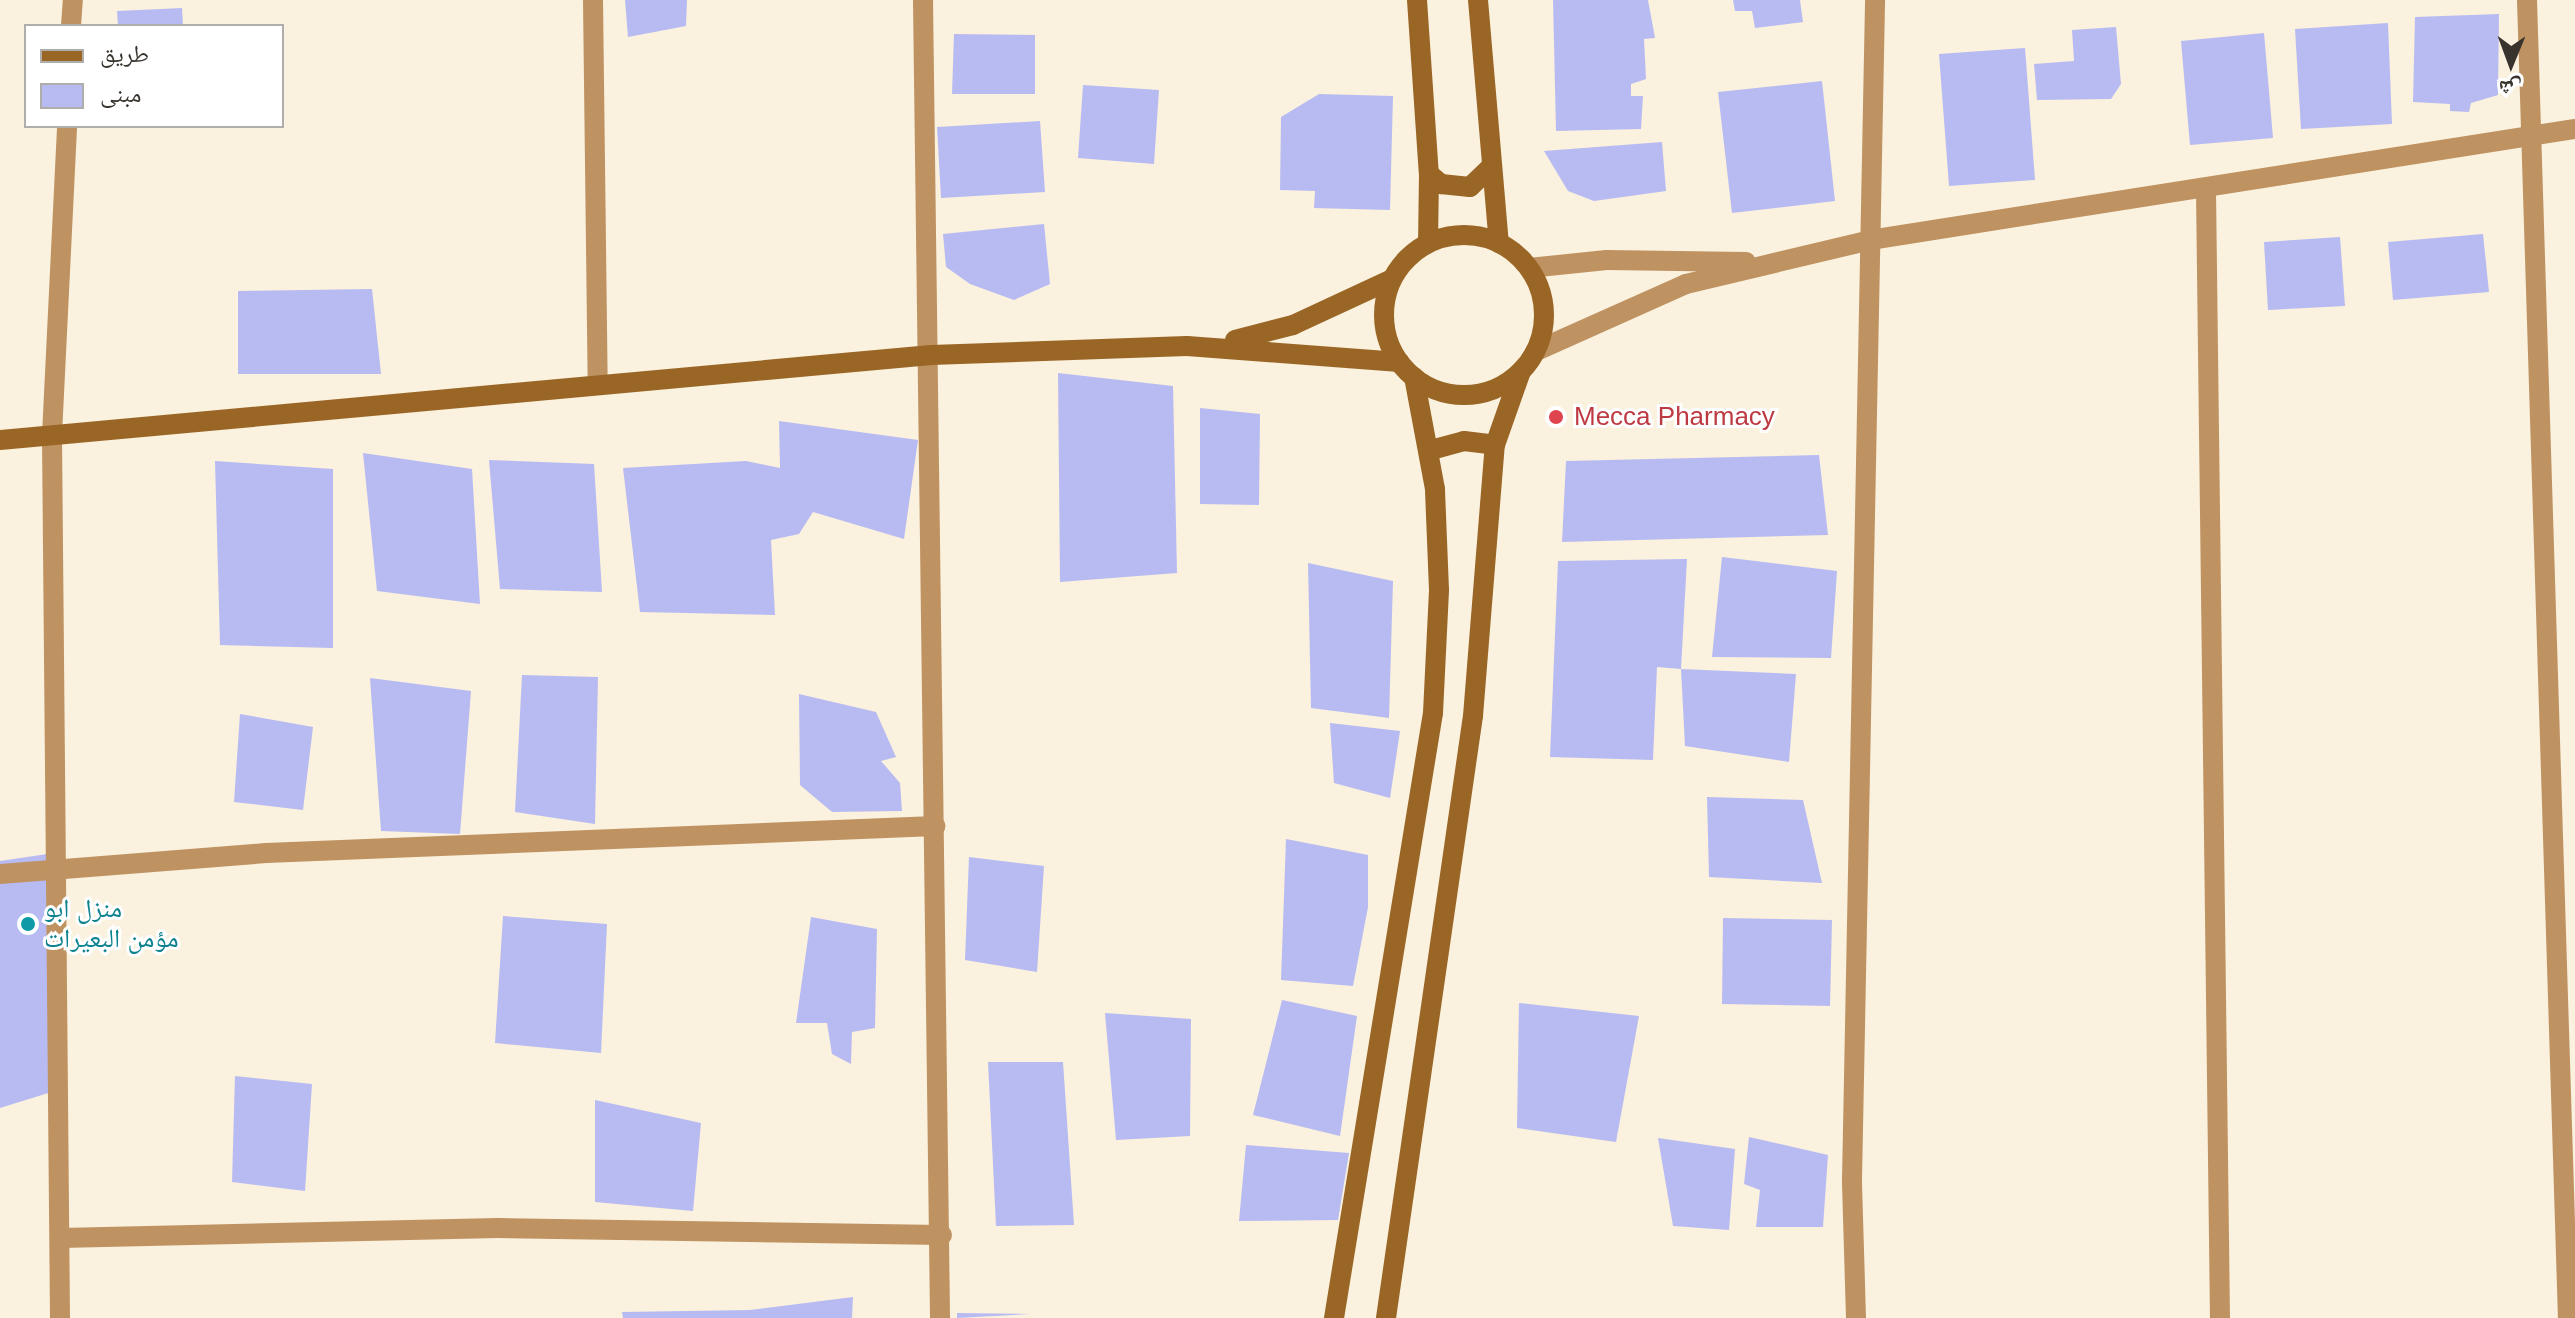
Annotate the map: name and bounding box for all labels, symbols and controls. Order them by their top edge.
legend [24,24,284,128]
north arrow [2471,24,2551,104]
text: طريق [100,40,149,67]
text: ش [2499,76,2522,101]
text: مبنى [100,80,141,107]
place label: Mecca Pharmacy [1574,401,1775,433]
marker: Mecca Pharmacy [1545,406,1567,428]
place label: منزل ابو مؤمن البعيرات [44,893,178,954]
marker: منزل ابو مؤمن البعيرات [19,915,37,933]

